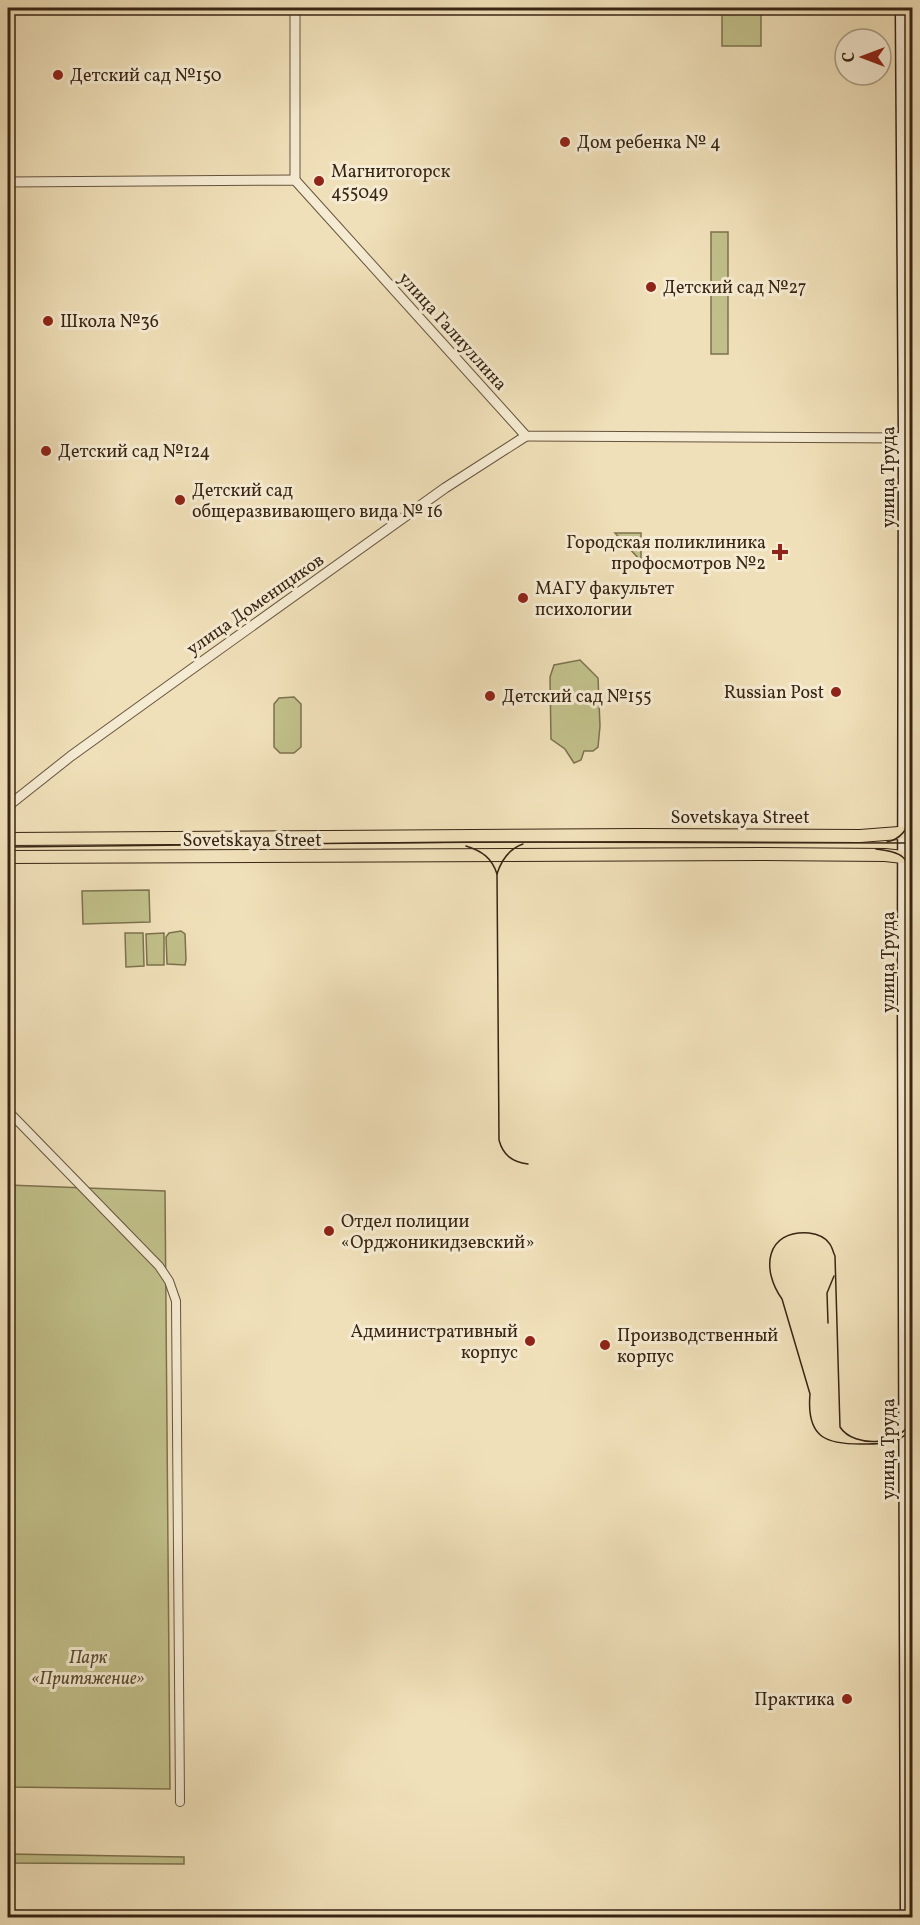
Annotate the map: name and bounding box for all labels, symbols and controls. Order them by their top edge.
north arrow [833,27,893,87]
text: С [839,52,861,62]
place label: Детский сад №150 [70,64,222,89]
marker: Детский сад №150 [51,68,65,82]
place label: Дом ребенка № 4 [577,131,721,156]
marker: Дом ребенка № 4 [558,135,572,149]
place label: Магнитогорск 455049 [331,160,451,206]
marker: Магнитогорск 455049 [312,174,326,188]
street label: улица Галиуллина [392,267,512,397]
place label: Детский сад №27 [663,276,806,301]
marker: Детский сад №27 [644,280,658,294]
place label: Школа №36 [60,310,159,335]
marker: Школа №36 [41,314,55,328]
street label: улица Труда [877,426,902,528]
place label: Детский сад №124 [58,440,210,465]
marker: Детский сад №124 [39,444,53,458]
place label: Детский сад общеразвивающего вида № 16 [192,479,443,525]
marker: Детский сад общеразвивающего вида № 16 [173,493,187,507]
place label: Городская поликлиника профосмотров №2 [566,531,766,577]
marker: Городская поликлиника профосмотров №2 [771,543,789,561]
street label: улица Доменщиков [182,548,330,662]
place label: МАГУ факультет психологии [535,577,674,623]
marker: МАГУ факультет психологии [516,591,530,605]
place label: Russian Post [724,681,824,706]
place label: Детский сад №155 [502,685,652,710]
marker: Russian Post [829,685,843,699]
marker: Детский сад №155 [483,689,497,703]
street label: Sovetskaya Street [671,806,809,831]
street label: Sovetskaya Street [183,829,321,854]
street label: улица Труда [877,911,902,1013]
place label: Отдел полиции «Орджоникидзевский» [341,1210,534,1256]
marker: Отдел полиции «Орджоникидзевский» [322,1224,336,1238]
place label: Административный корпус [351,1320,518,1366]
place label: Производственный корпус [617,1324,778,1370]
marker: Административный корпус [523,1334,537,1348]
marker: Производственный корпус [598,1338,612,1352]
street label: улица Труда [877,1398,902,1500]
park label: Парк «Притяжение» [32,1646,144,1692]
place label: Практика [754,1688,835,1713]
marker: Практика [840,1692,854,1706]

